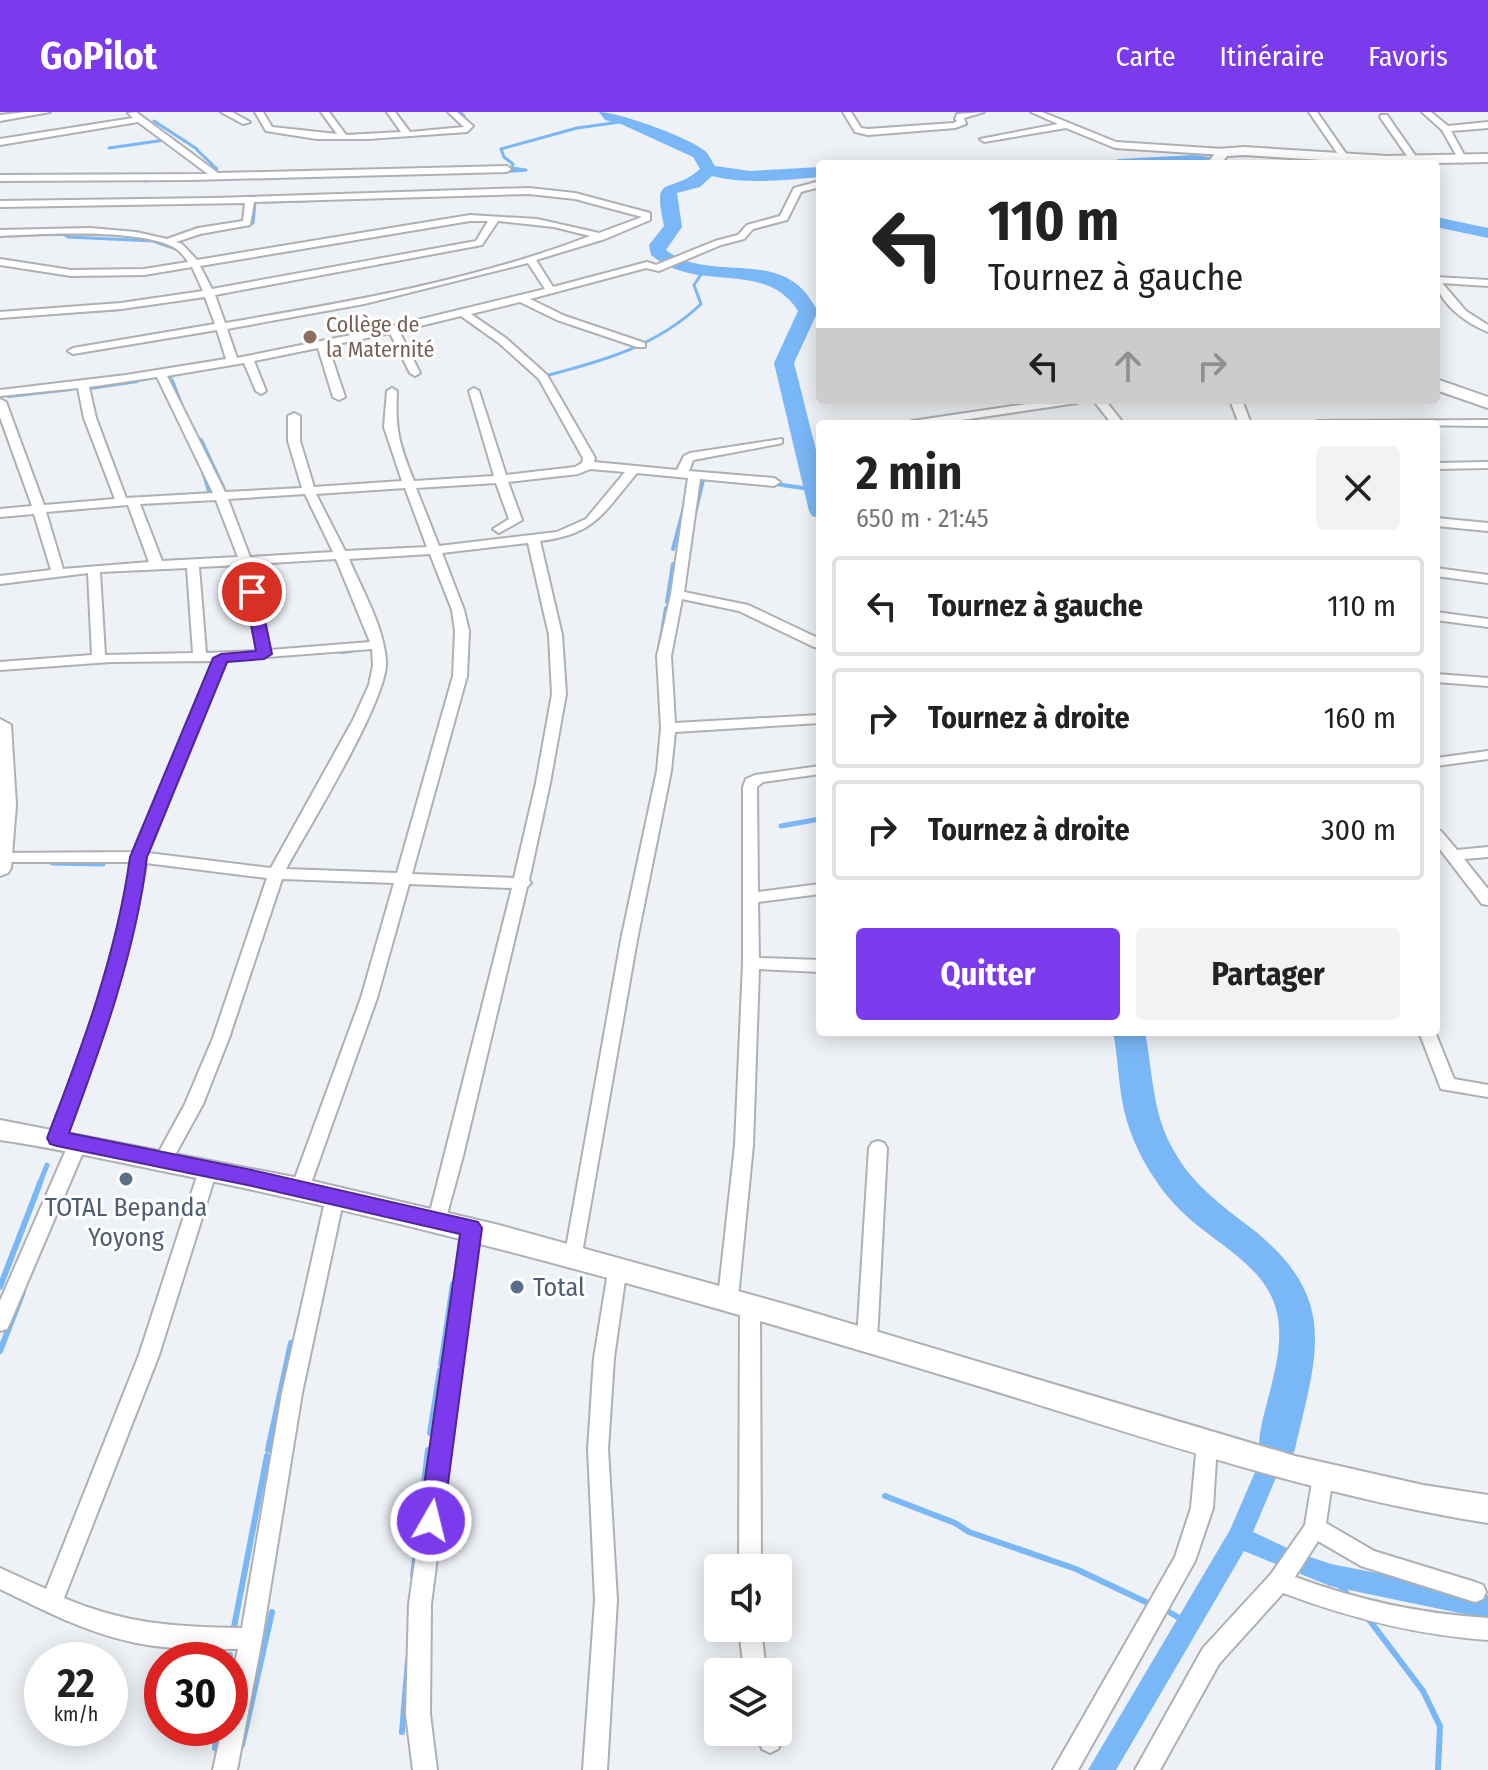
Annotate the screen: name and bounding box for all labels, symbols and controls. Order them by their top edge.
text: GoPilot [40,33,157,79]
text: Carte [1116,40,1176,73]
text: Itinéraire [1220,40,1324,73]
text: Favoris [1368,40,1448,73]
text: 110 m [988,188,1119,255]
icon: left [856,192,960,296]
text: Tournez à gauche [988,256,1243,300]
place label: Collège de la Maternité [326,311,434,363]
marker: Collège de la Maternité [301,328,319,346]
icon: left [1022,344,1066,388]
icon: ahead [1106,344,1150,388]
icon: right [1190,344,1234,388]
text: 2 min [856,444,962,502]
button: close [1316,446,1400,530]
text: 650 m · 21:45 [856,503,989,534]
pin [218,558,286,626]
icon: arrive [230,570,274,614]
icon: left [860,584,904,628]
text: Tournez à gauche [928,588,1143,624]
text: 110 m [1327,588,1396,624]
icon: right [860,696,904,740]
text: Tournez à droite [928,700,1130,736]
text: 160 m [1324,700,1396,736]
icon: right [860,808,904,852]
text: Tournez à droite [928,812,1130,848]
text: 300 m [1321,812,1396,848]
button: Quitter [856,928,1120,1020]
button: Partager [1136,928,1400,1020]
marker: TOTAL Bepanda Yoyong [117,1170,135,1188]
place label: TOTAL Bepanda Yoyong [45,1192,207,1253]
place label: Total [533,1272,585,1303]
marker: Total [508,1278,526,1296]
position arrow [389,1479,473,1563]
map controls [704,1554,792,1746]
button: sound [704,1554,792,1642]
speed limit sign: 30 [144,1642,248,1746]
button: layers [704,1658,792,1746]
text: 22 [57,1660,95,1708]
text: km/h [54,1702,98,1726]

